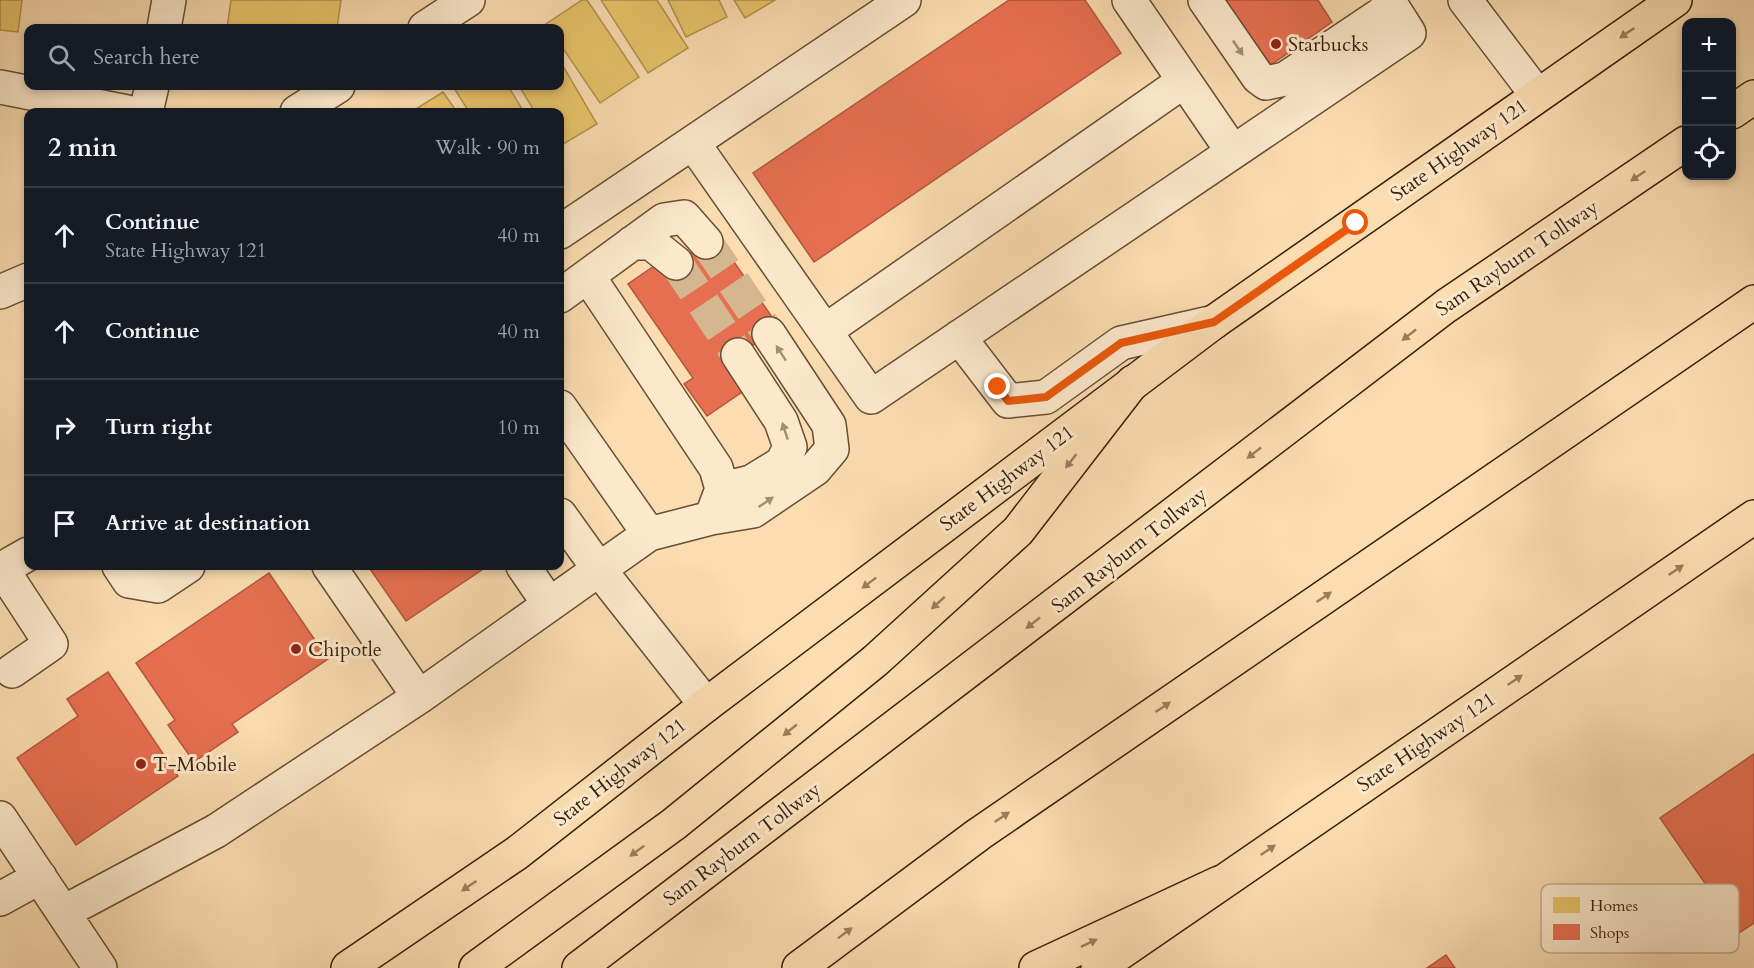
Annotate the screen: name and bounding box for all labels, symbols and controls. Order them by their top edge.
map controls [1682,18,1736,180]
button: + [1682,18,1736,72]
search box [24,24,564,90]
one-way arrow [1619,27,1635,39]
place label: Starbucks [1288,31,1369,58]
marker: Starbucks [1269,37,1283,51]
one-way arrow [1232,40,1244,56]
icon: search [45,41,78,74]
text: Search here [93,42,200,72]
button: − [1682,72,1736,126]
street label: State Highway 121 [1385,93,1533,207]
button: locate [1682,126,1736,180]
text: 2 min [48,130,117,165]
text: Walk · 90 m [435,134,540,161]
one-way arrow [1630,170,1646,181]
street label: Sam Rayburn Tollway [1430,193,1604,322]
text: Continue [105,207,200,237]
route start [1342,209,1368,235]
icon: ahead [48,219,81,252]
text: 40 m [497,222,540,249]
text: State Highway 121 [105,237,267,264]
icon: ahead [48,315,81,348]
text: Continue [105,316,200,346]
text: 40 m [497,318,540,345]
one-way arrow [1401,328,1416,340]
one-way arrow [776,345,787,362]
route end [984,373,1010,399]
icon: right [48,411,81,444]
text: Turn right [105,412,212,442]
text: 10 m [497,414,540,441]
street label: State Highway 121 [934,419,1080,537]
one-way arrow [779,422,789,440]
one-way arrow [1246,447,1262,460]
one-way arrow [1066,454,1078,469]
street label: Sam Rayburn Tollway [1046,480,1213,619]
one-way arrow [758,496,774,508]
icon: arrive [48,507,81,540]
text: Arrive at destination [105,508,310,538]
one-way arrow [1668,565,1684,576]
one-way arrow [862,577,878,589]
one-way arrow [1316,592,1332,603]
one-way arrow [931,596,946,609]
one-way arrow [1025,617,1040,629]
place label: Chipotle [308,636,382,663]
marker: Chipotle [289,642,303,656]
one-way arrow [1507,675,1524,686]
street label: State Highway 121 [1351,686,1501,798]
one-way arrow [1155,701,1171,713]
street label: State Highway 121 [548,712,692,832]
one-way arrow [782,723,798,736]
place label: T-Mobile [153,751,237,778]
marker: T-Mobile [134,757,148,771]
street label: Sam Rayburn Tollway [658,776,827,912]
one-way arrow [994,811,1010,823]
one-way arrow [1259,844,1275,856]
one-way arrow [630,845,646,857]
one-way arrow [461,880,477,891]
legend [1541,884,1739,953]
text: Homes [1590,895,1638,917]
text: Shops [1590,922,1629,944]
one-way arrow [837,927,853,939]
one-way arrow [1081,939,1098,948]

